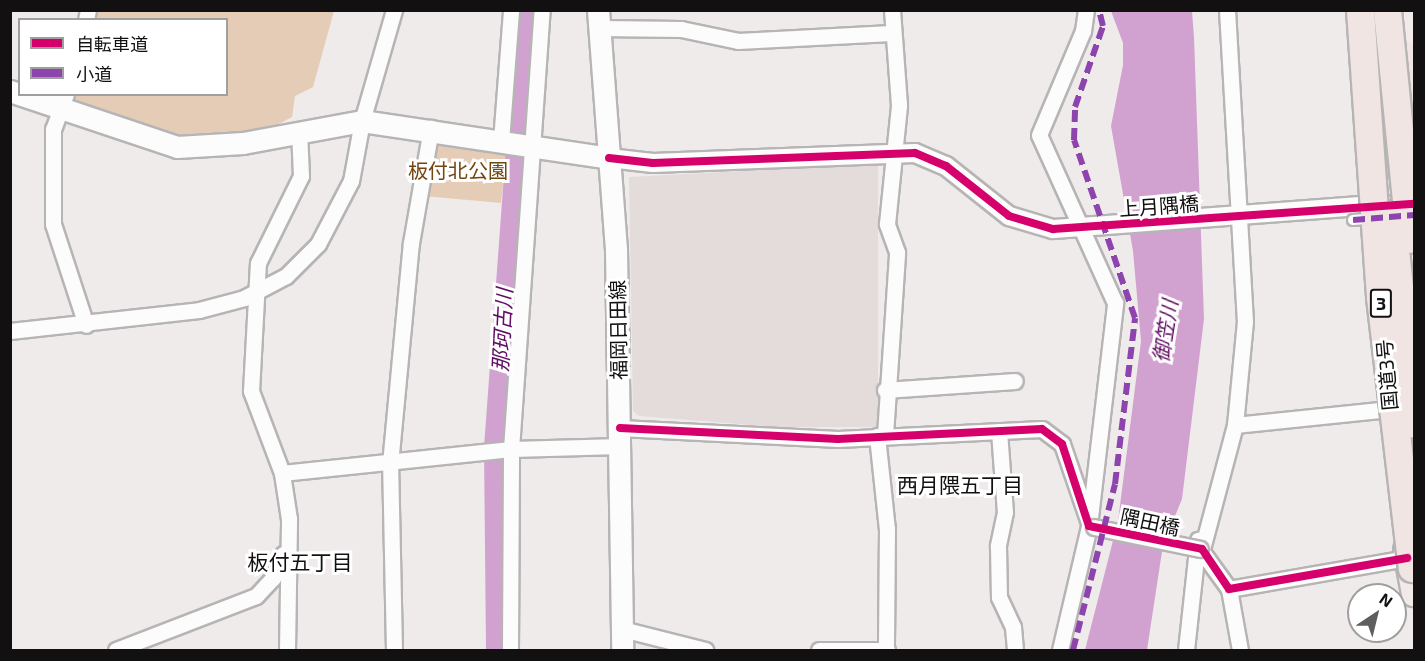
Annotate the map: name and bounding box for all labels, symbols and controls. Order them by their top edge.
legend [18,18,228,96]
text: 自転車道 [76,33,148,55]
text: 小道 [76,63,112,85]
park label: 板付北公園 [408,158,508,182]
street label: 上月隅橋 [1118,191,1200,221]
street label: 福岡日田線 [605,280,631,380]
water label: 那珂古川 [487,287,517,373]
road number: 3 [1369,288,1393,318]
water label: 御笠川 [1148,298,1182,364]
street label: 国道3号 [1372,339,1402,411]
district label: 西月隈五丁目 [897,472,1023,498]
street label: 隅田橋 [1118,504,1182,540]
district label: 板付五丁目 [248,549,352,575]
north arrow [1347,583,1407,643]
text: N [1376,588,1397,611]

